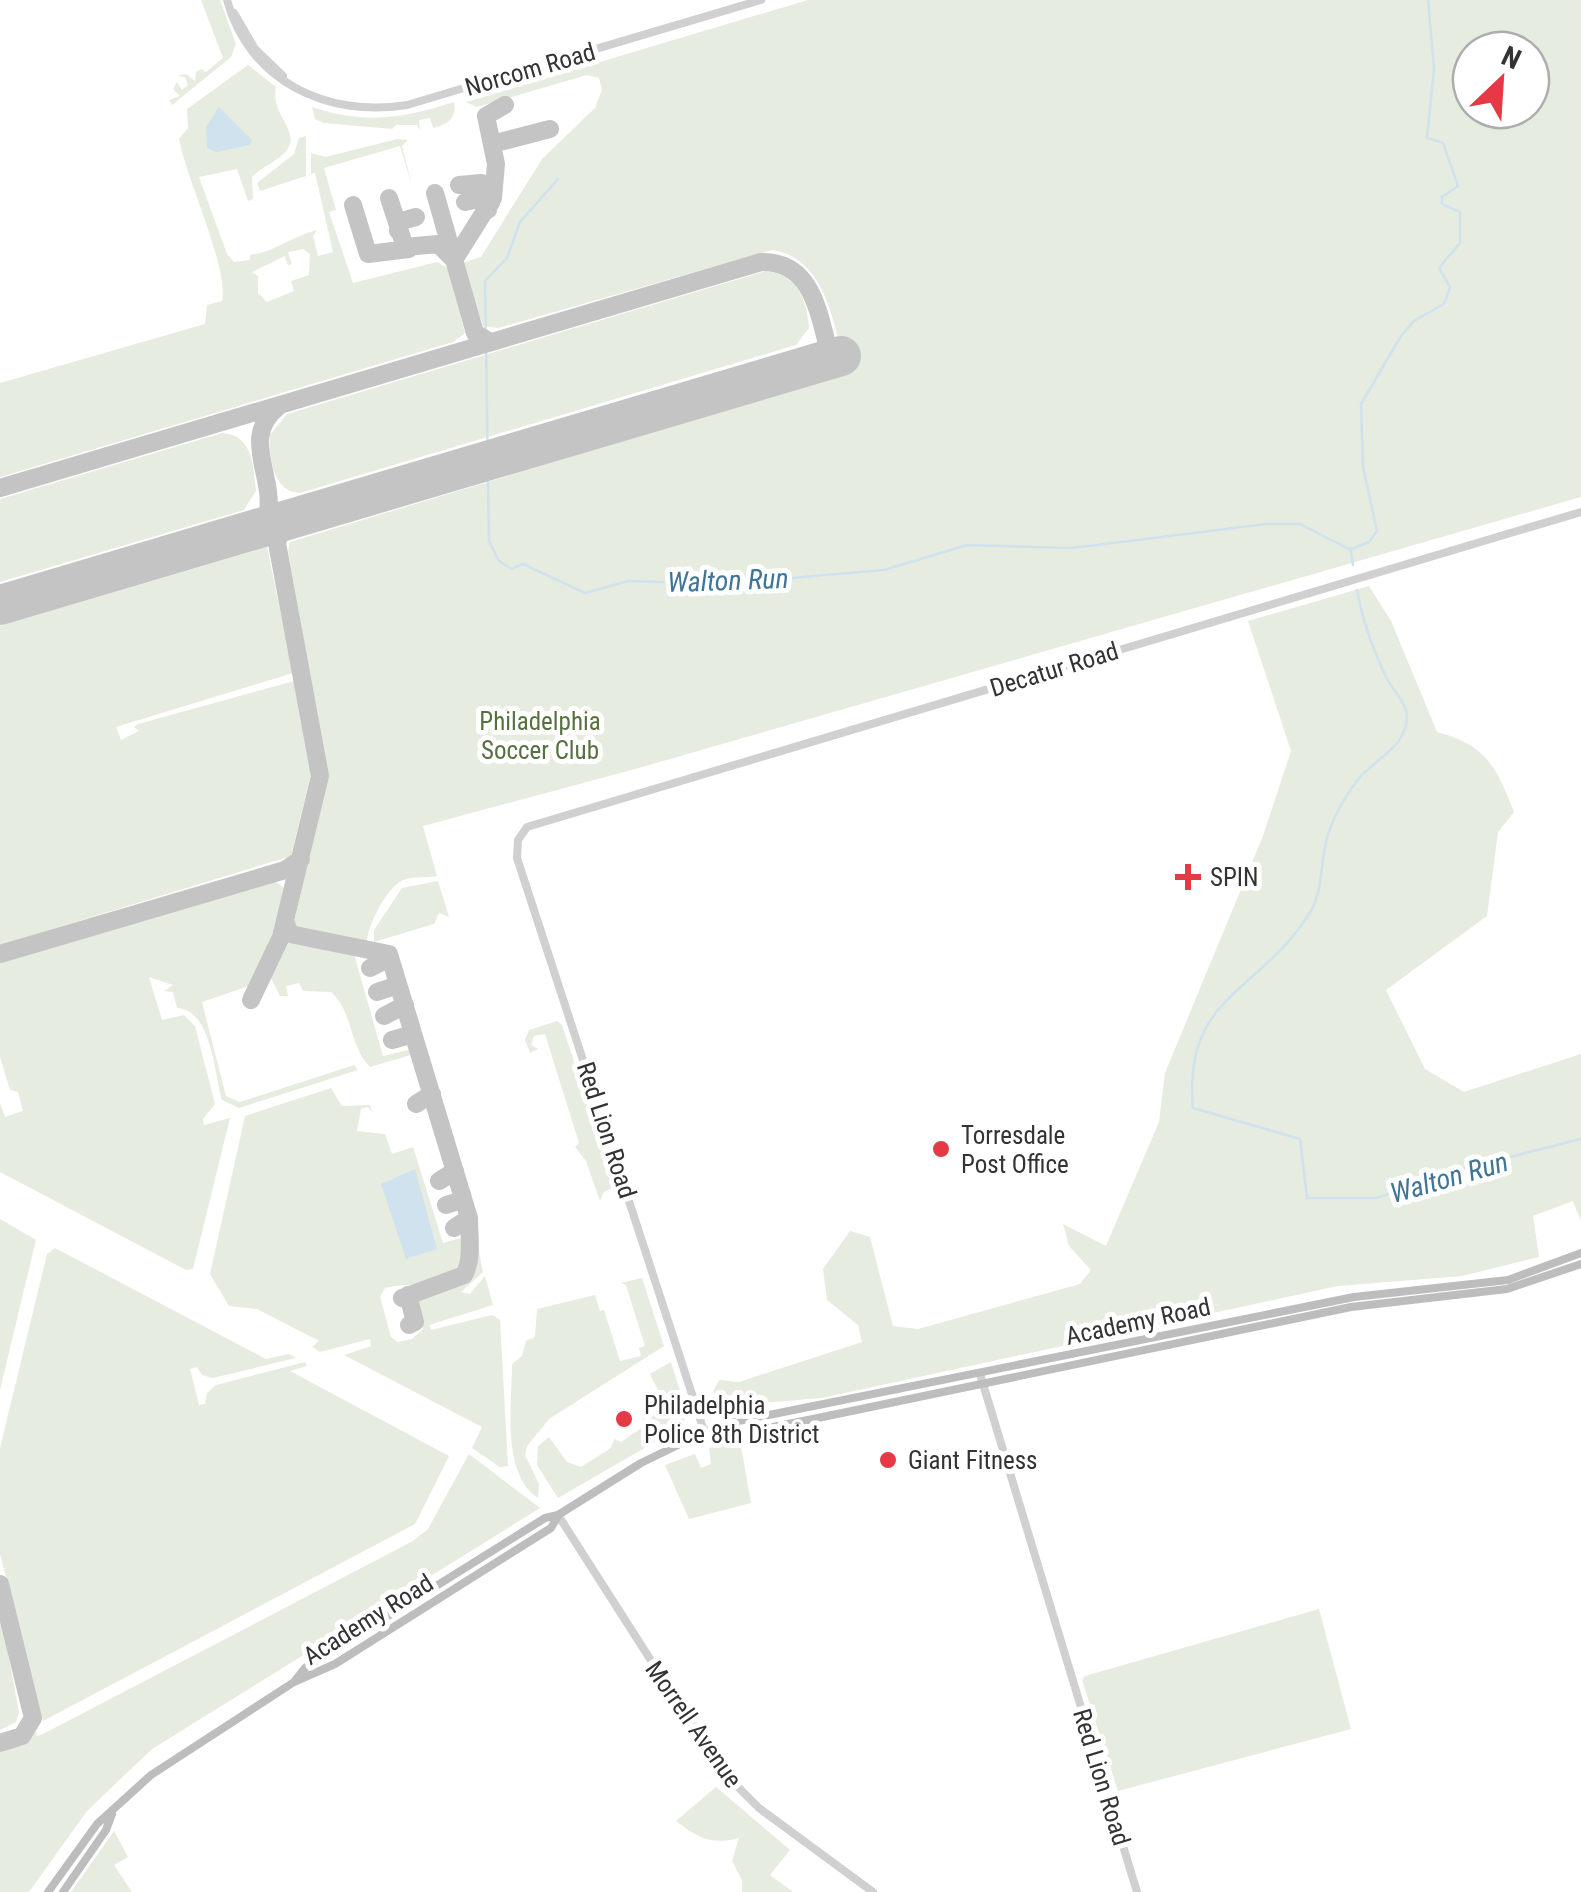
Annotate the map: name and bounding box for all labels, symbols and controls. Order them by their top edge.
north arrow [1451,30,1551,130]
street label: Norcom Road [462,37,599,102]
text: N [1497,39,1526,76]
water label: Walton Run [667,562,789,599]
street label: Decatur Road [987,636,1122,703]
park label: Philadelphia Soccer Club [479,707,601,765]
place label: SPIN [1210,863,1259,892]
marker: SPIN [1175,864,1201,890]
street label: Red Lion Road [571,1058,642,1202]
place label: Torresdale Post Office [961,1121,1069,1179]
marker: Torresdale Post Office [930,1138,952,1160]
water label: Walton Run [1386,1145,1512,1210]
street label: Academy Road [1063,1292,1213,1351]
place label: Philadelphia Police 8th District [644,1391,819,1449]
marker: Philadelphia Police 8th District [613,1408,635,1430]
place label: Giant Fitness [908,1446,1038,1475]
marker: Giant Fitness [877,1449,899,1471]
street label: Academy Road [298,1568,438,1671]
street label: Morrell Avenue [639,1656,748,1793]
street label: Red Lion Road [1067,1705,1136,1849]

